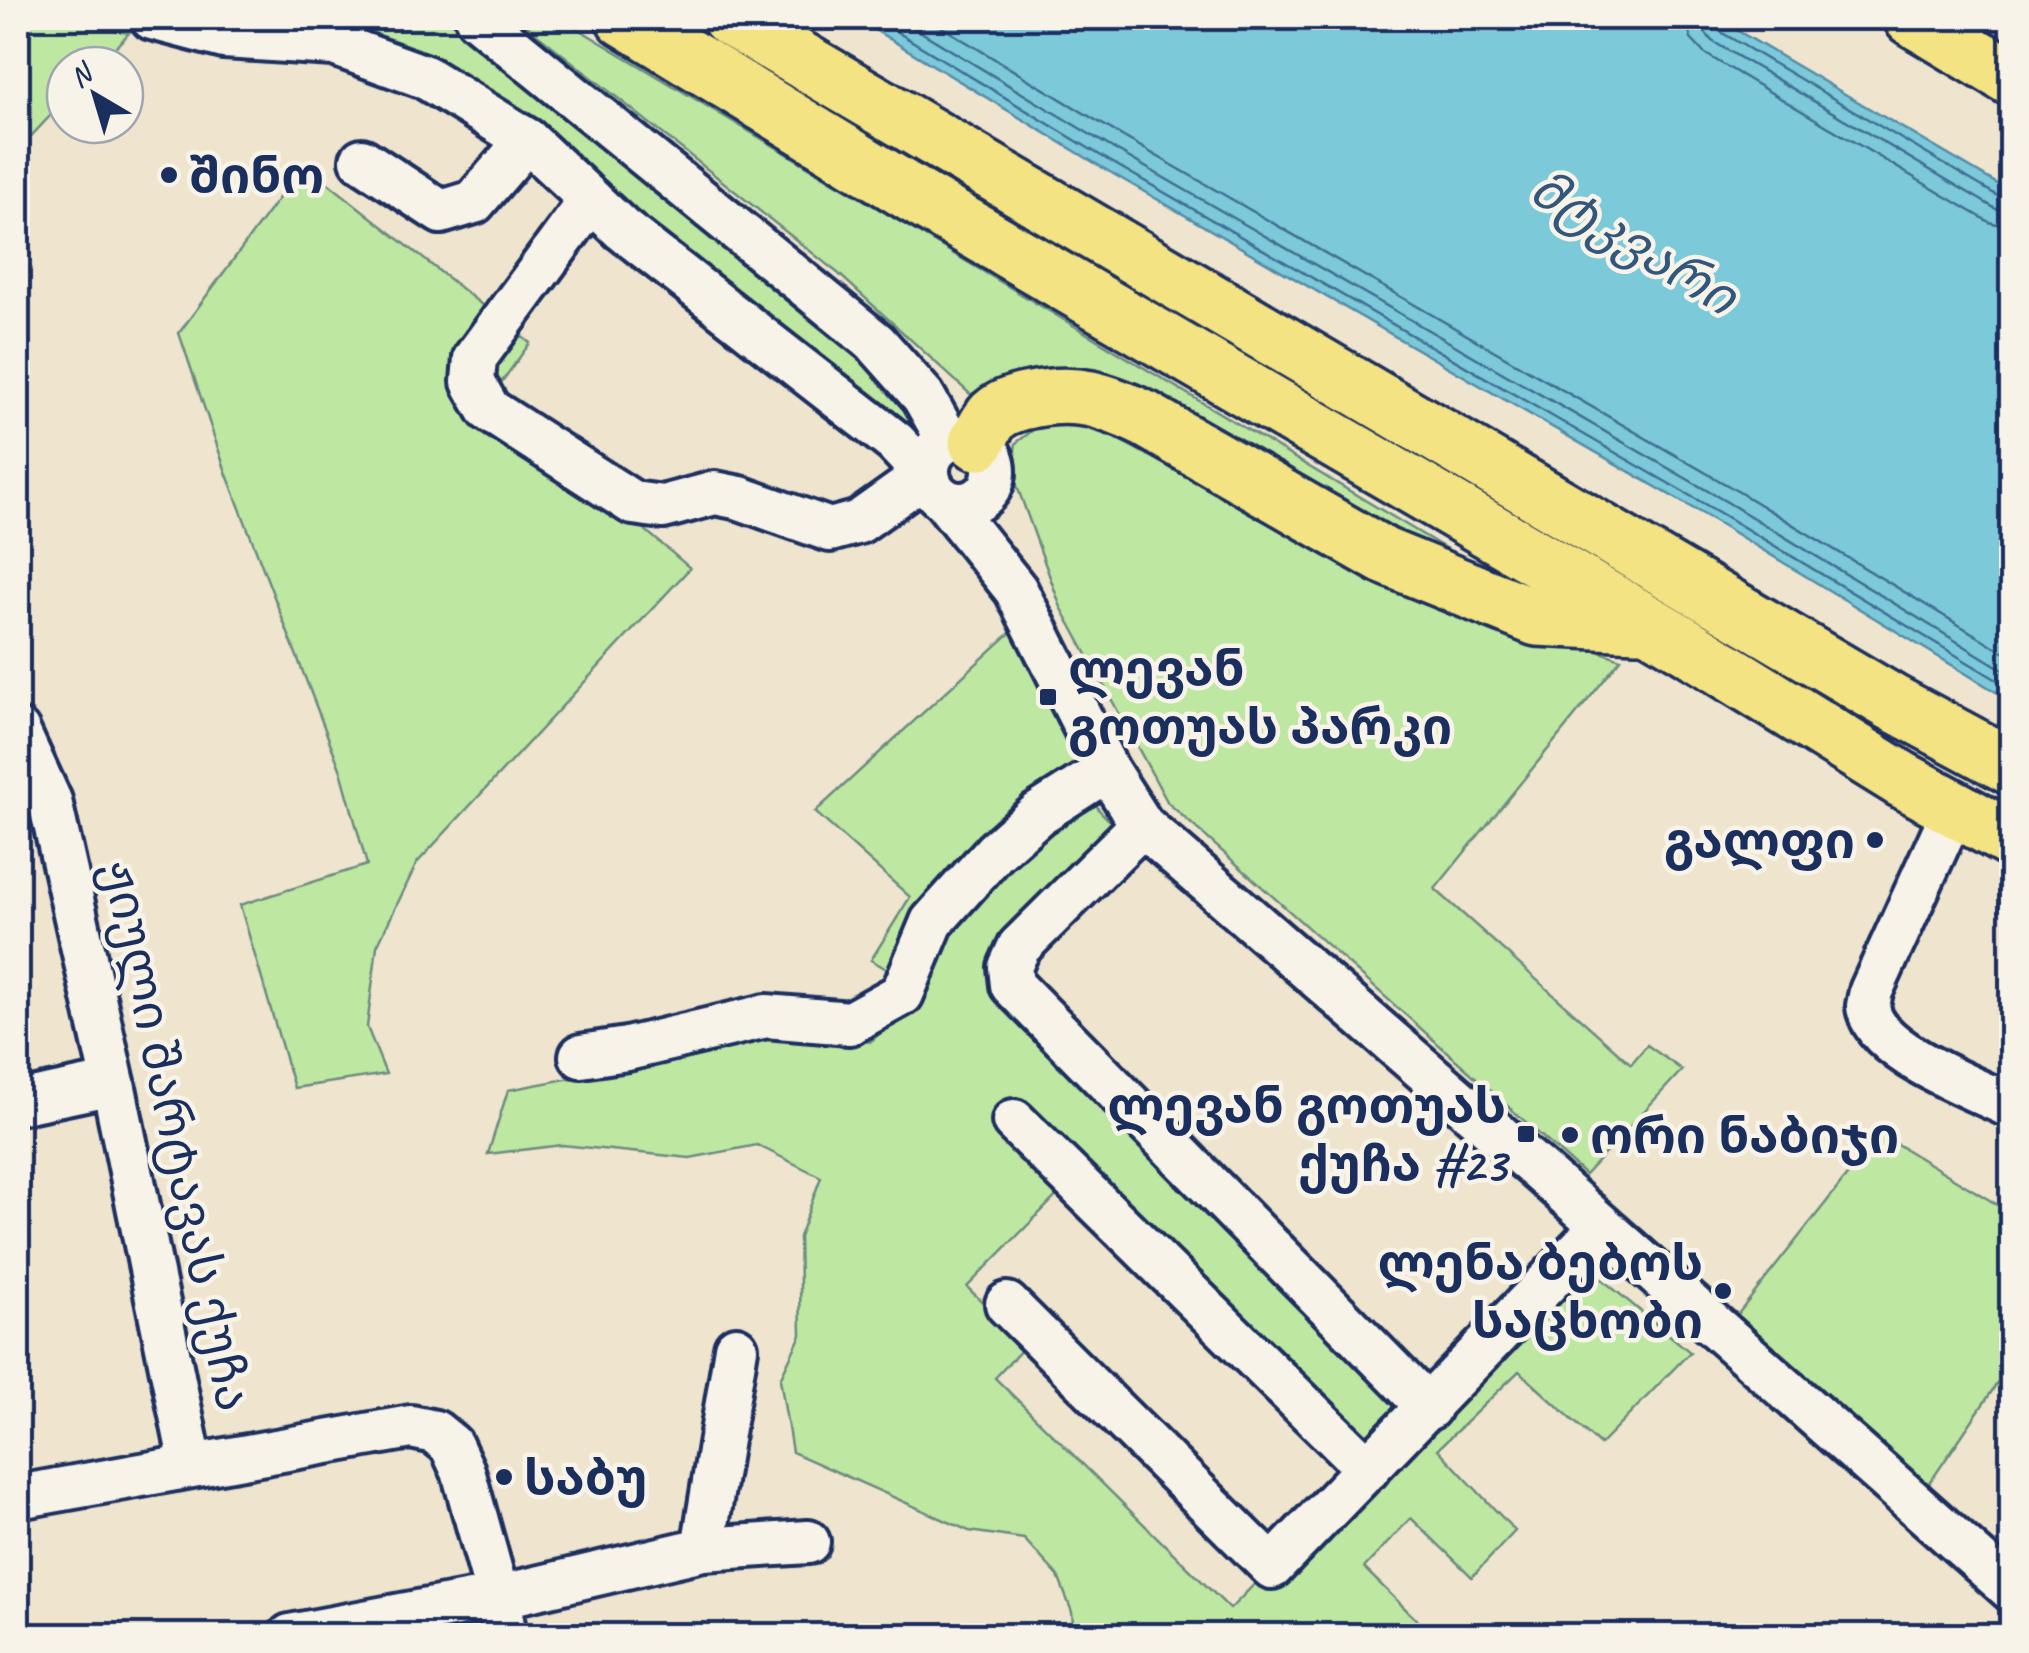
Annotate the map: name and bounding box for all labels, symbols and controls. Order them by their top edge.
north arrow [45,45,145,145]
text: N [62,54,101,95]
place label: შინო [189,145,324,208]
water label: მტკვარი [1518,155,1751,331]
marker: შინო [158,164,180,186]
place label: ლევან გოთუას პარკი [1068,638,1452,759]
marker: ლევან გოთუას პარკი [1037,686,1059,708]
place label: გალფი [1664,810,1855,873]
marker: გალფი [1864,829,1886,851]
street label: ჟიული შარტავას ქუჩა [87,854,266,1417]
place label: ლევან გოთუას ქუჩა #23 [1107,1075,1510,1196]
place label: ორი ნაბიჯი [1590,1105,1899,1168]
marker: ლევან გოთუას ქუჩა #23 [1515,1123,1537,1145]
marker: ორი ნაბიჯი [1559,1124,1581,1146]
place label: ლენა ბებოს საცხობი [1378,1232,1703,1353]
marker: ლენა ბებოს საცხობი [1712,1280,1734,1302]
place label: საბუ [524,1447,647,1510]
marker: საბუ [493,1466,515,1488]

